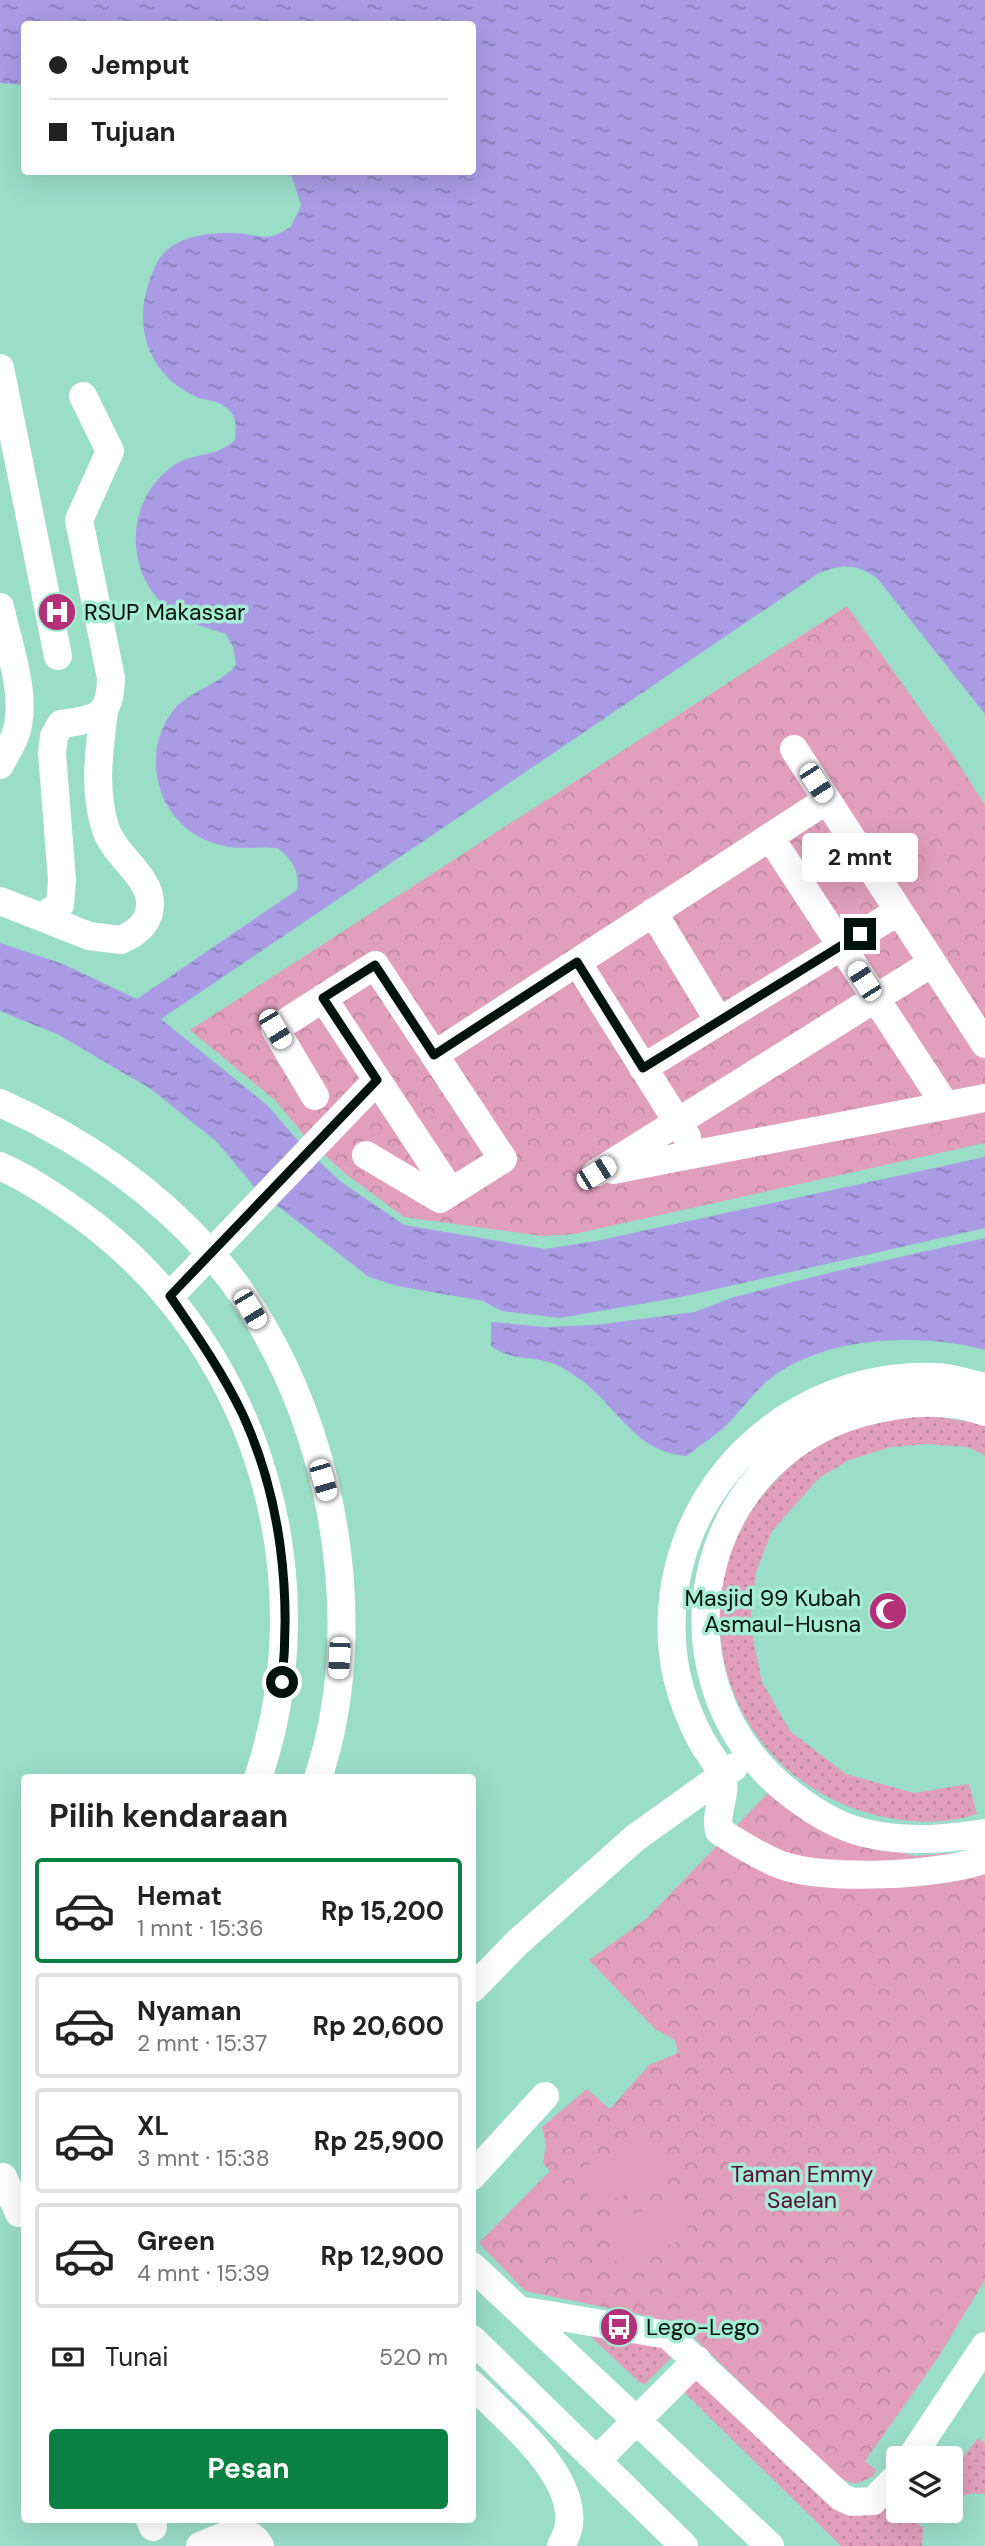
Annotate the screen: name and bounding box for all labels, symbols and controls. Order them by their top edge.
text: Jemput [91,48,190,82]
text: Tujuan [91,115,176,149]
hospital icon: RSUP Makassar [36,591,78,633]
place label: RSUP Makassar [84,597,246,627]
car [796,760,837,806]
callout: 2 mnt [802,832,918,881]
text: 2 mnt [828,842,892,872]
route end [844,918,876,950]
car [844,958,885,1004]
car [256,1006,295,1052]
car [573,1153,620,1193]
car [231,1286,270,1332]
car [308,1457,339,1503]
place label: Masjid 99 Kubah Asmaul-Husna [685,1583,861,1639]
mosque icon: Masjid 99 Kubah Asmaul-Husna [867,1590,909,1632]
car [328,1636,351,1680]
route start [266,1666,298,1698]
text: Pilih kendaraan [49,1795,288,1837]
icon: car [53,1879,116,1942]
text: Hemat [137,1879,222,1913]
text: Rp 15,200 [321,1894,444,1928]
text: 1 mnt · 15:36 [137,1913,264,1943]
icon: car [53,1994,116,2057]
text: Nyaman [137,1994,242,2028]
text: Rp 20,600 [313,2009,444,2043]
text: 2 mnt · 15:37 [137,2028,267,2058]
icon: car [53,2109,116,2172]
text: XL [137,2109,169,2143]
text: Rp 25,900 [314,2124,444,2158]
text: 3 mnt · 15:38 [137,2143,270,2173]
park label: Taman Emmy Saelan [731,2159,873,2215]
icon: car [53,2224,116,2287]
text: Green [137,2224,215,2258]
text: Rp 12,900 [320,2239,444,2273]
text: 4 mnt · 15:39 [137,2258,270,2288]
bus stop icon: Lego-Lego [598,2306,640,2348]
place label: Lego-Lego [646,2312,760,2342]
icon: cash [49,2338,87,2376]
text: Tunai [105,2340,169,2374]
text: 520 m [379,2342,448,2372]
button: Pesan [49,2429,448,2509]
map controls [886,2446,963,2523]
button: layers [886,2446,963,2523]

